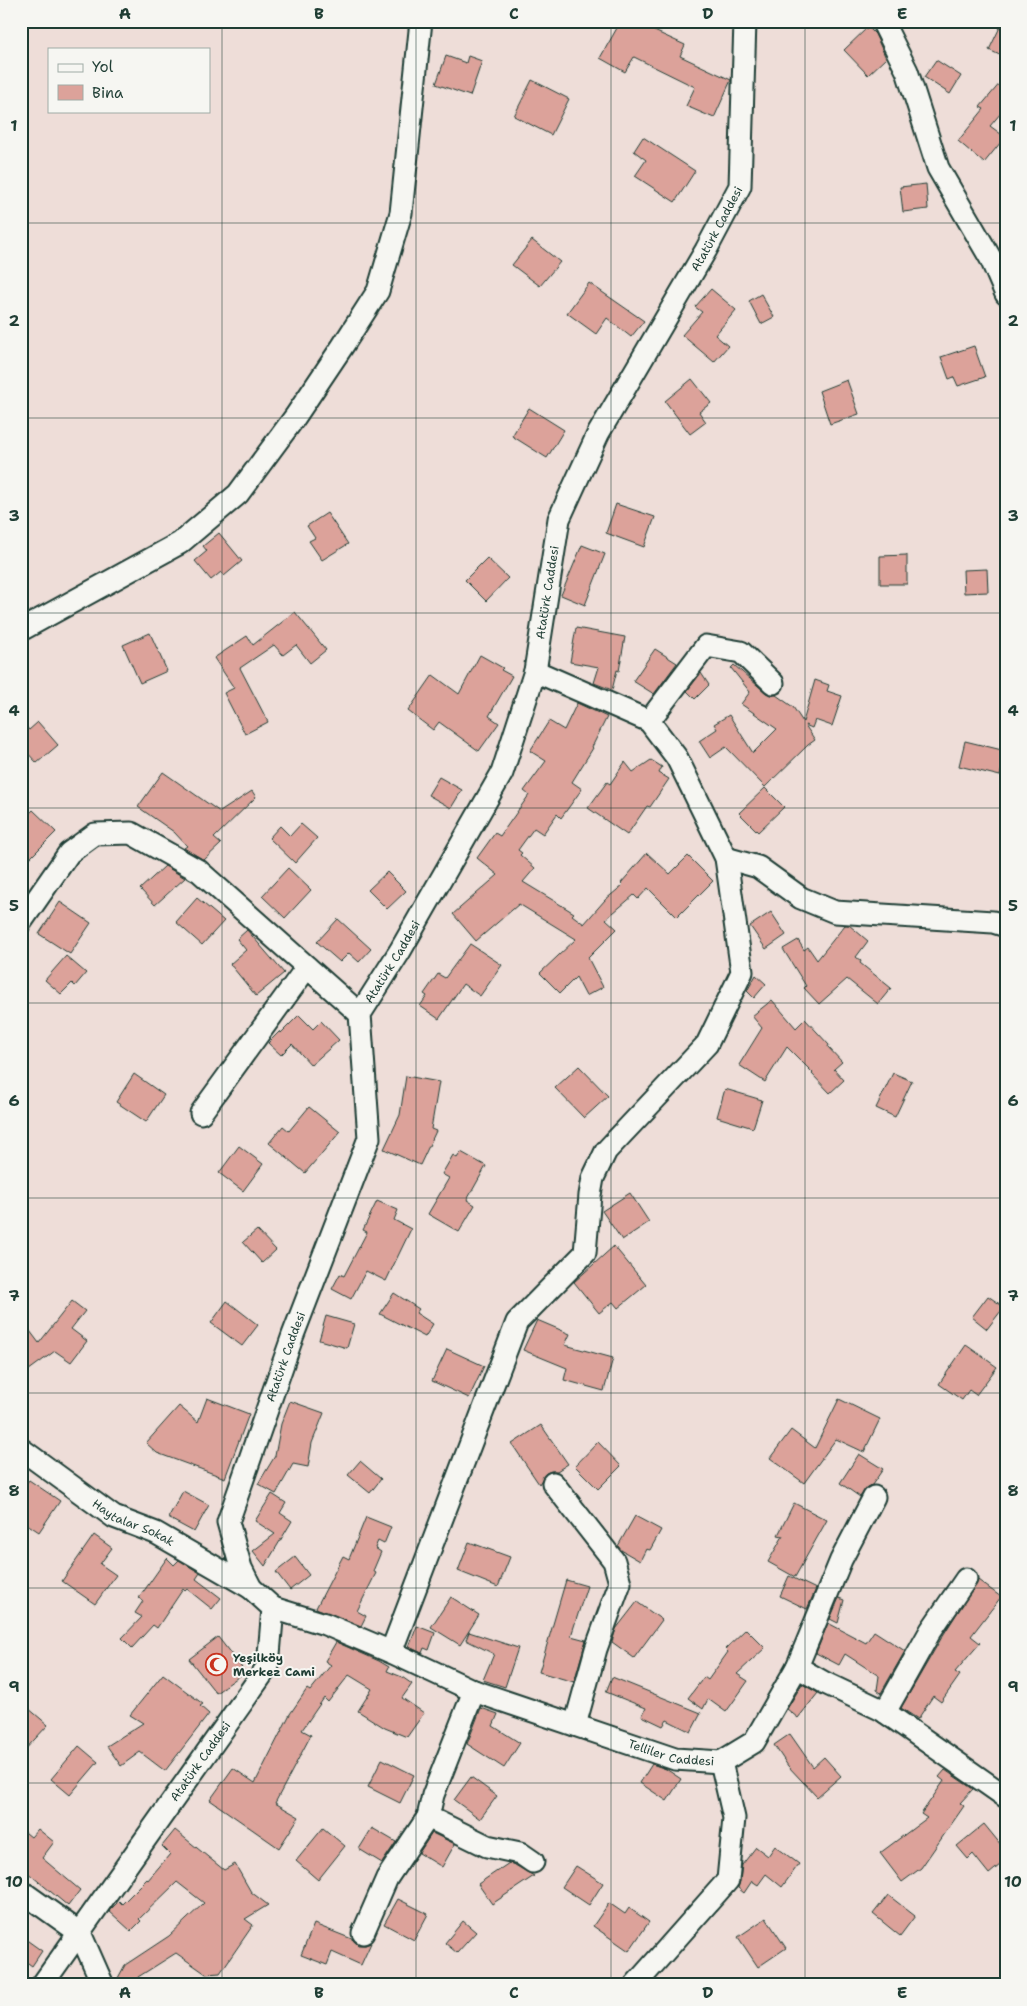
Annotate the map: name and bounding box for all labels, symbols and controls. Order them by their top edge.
text: A [119,3,131,24]
text: B [314,3,324,24]
text: C [509,3,519,24]
text: D [702,3,714,24]
text: E [897,3,907,24]
legend [48,48,210,112]
text: Yol [92,57,114,77]
text: Bina [92,83,124,103]
text: 1 [10,115,18,136]
text: 1 [1009,115,1017,136]
street label: Atatürk Caddesi [687,184,746,274]
text: 2 [8,310,20,331]
text: 2 [1007,310,1019,331]
text: 3 [8,505,20,526]
text: 3 [1007,505,1019,526]
street label: Atatürk Caddesi [532,545,563,640]
text: 4 [8,700,20,721]
text: 4 [1007,700,1019,721]
text: 5 [9,895,19,916]
text: 5 [1008,895,1018,916]
street label: Atatürk Caddesi [361,917,424,1006]
text: 6 [8,1090,20,1111]
text: 6 [1007,1090,1019,1111]
text: 7 [8,1285,20,1306]
text: 7 [1007,1285,1019,1306]
street label: Atatürk Caddesi [262,1310,309,1404]
text: 8 [8,1480,20,1501]
text: 8 [1007,1480,1019,1501]
street label: Haytalar Sokak [89,1496,177,1550]
place label: Yeşilköy Merkez Cami [233,1650,315,1680]
mosque icon: Yeşilköy Merkez Cami [205,1653,229,1677]
text: 9 [8,1676,20,1697]
text: 9 [1007,1676,1019,1697]
street label: Atatürk Caddesi [167,1718,234,1805]
street label: Telliler Caddesi [626,1736,715,1770]
text: 10 [5,1871,23,1892]
text: 10 [1004,1871,1022,1892]
text: A [119,1982,131,2003]
text: B [314,1982,324,2003]
text: C [509,1982,519,2003]
text: D [702,1982,714,2003]
text: E [897,1982,907,2003]

